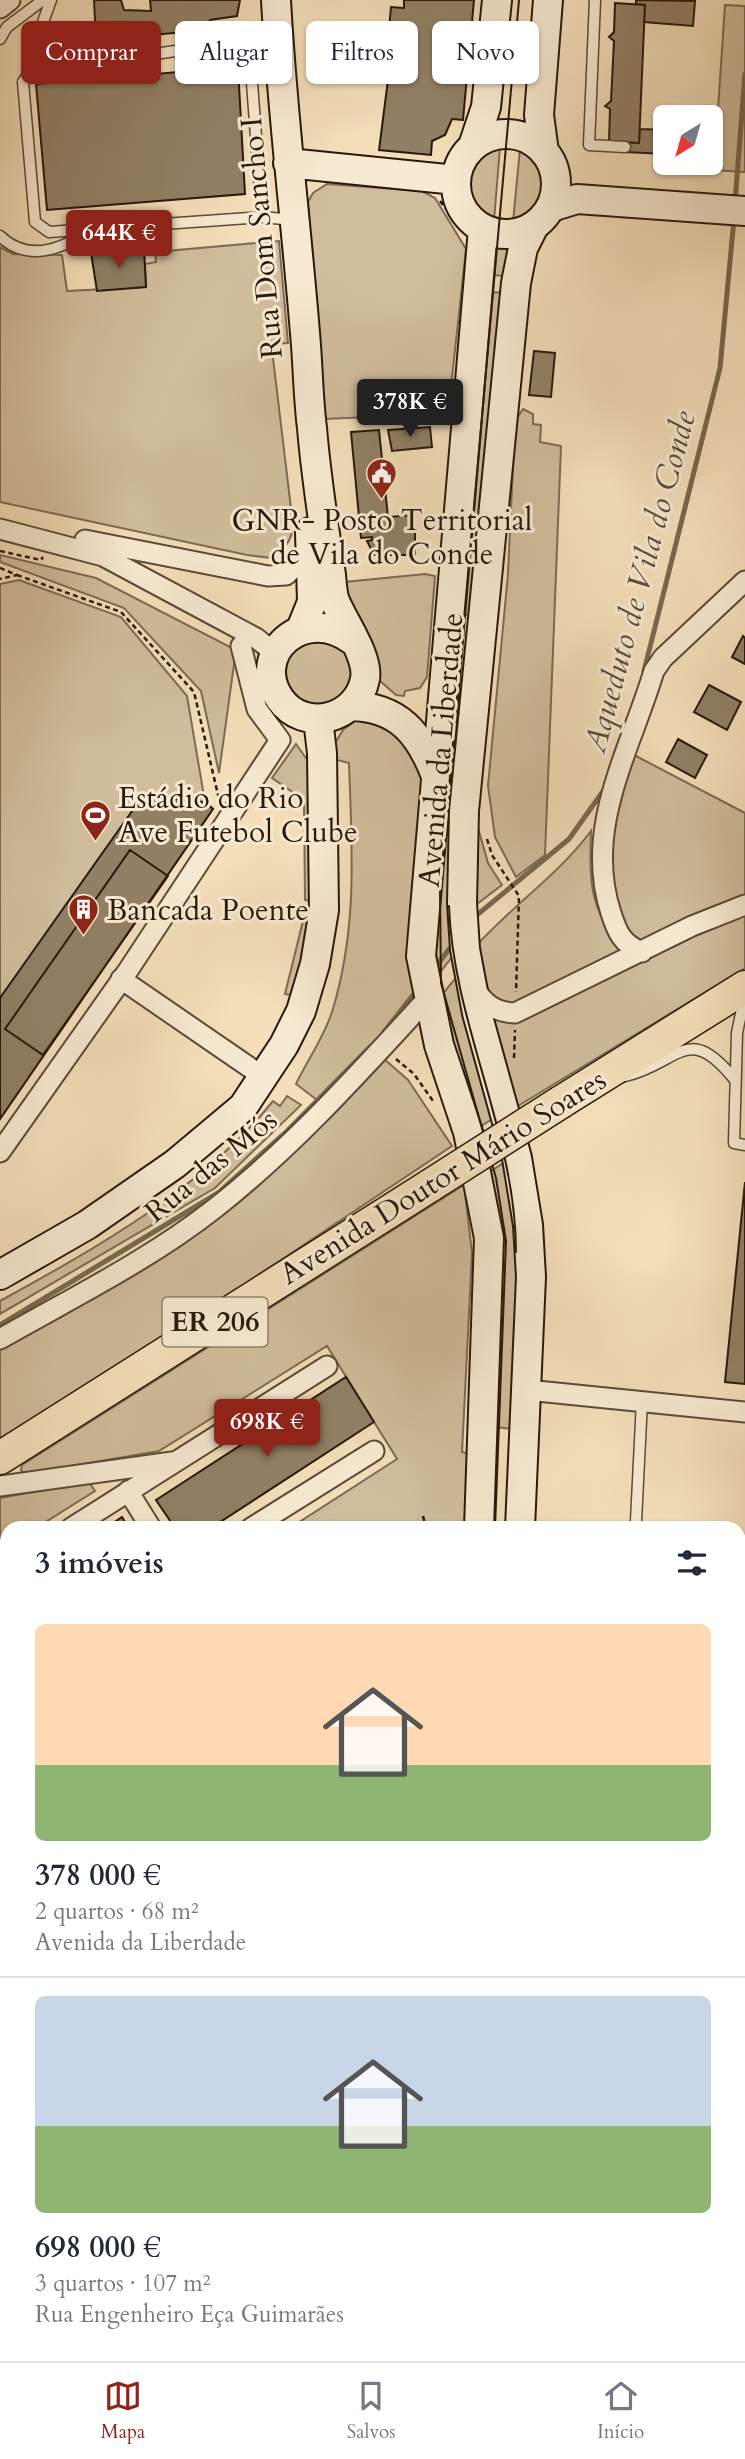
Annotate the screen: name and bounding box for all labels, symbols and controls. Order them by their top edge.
chip: Comprar [21,21,161,84]
chip: Alugar [175,21,292,84]
chip: Filtros [306,21,418,84]
chip: Novo [432,21,539,84]
north arrow [653,105,723,175]
map controls [653,105,723,175]
street label: Rua Dom Sancho I [231,116,293,360]
pin: 644K € [62,210,176,270]
text: 644K € [82,217,156,248]
pin: 378K € [353,380,467,439]
text: 378K € [373,386,447,417]
water label: Aqueduto de Vila do Conde [573,406,707,759]
public building icon: GNR- Posto Territorial de Vila do Conde [365,457,399,501]
place label: GNR- Posto Territorial de Vila do Conde [232,500,533,575]
street label: Avenida da Liberdade [409,611,473,889]
place label: Estádio do Rio Ave Futebol Clube [118,778,358,853]
sports icon: Estádio do Rio Ave Futebol Clube [78,798,112,842]
place label: Bancada Poente [107,890,309,931]
building icon: Bancada Poente [67,893,101,937]
street label: Avenida Doutor Mário Soares [272,1059,614,1295]
street label: Rua das Mós [136,1100,286,1232]
road number: ER 206 [162,1298,268,1346]
pin: 698K € [210,1400,324,1459]
text: 698K € [230,1406,304,1437]
text: 3 imóveis [35,1543,164,1584]
icon: filters [673,1544,711,1582]
icon: home [310,1669,436,1795]
text: 378 000 € [35,1855,161,1896]
text: 2 quartos · 68 m² [35,1896,199,1927]
text: Avenida da Liberdade [35,1927,246,1958]
icon: home [310,2041,436,2167]
text: 698 000 € [35,2227,161,2268]
text: 3 quartos · 107 m² [35,2268,210,2299]
text: Rua Engenheiro Eça Guimarães [35,2299,344,2330]
tab: Mapa [101,2377,145,2445]
tab: Salvos [347,2377,396,2445]
tab: Início [597,2377,644,2445]

